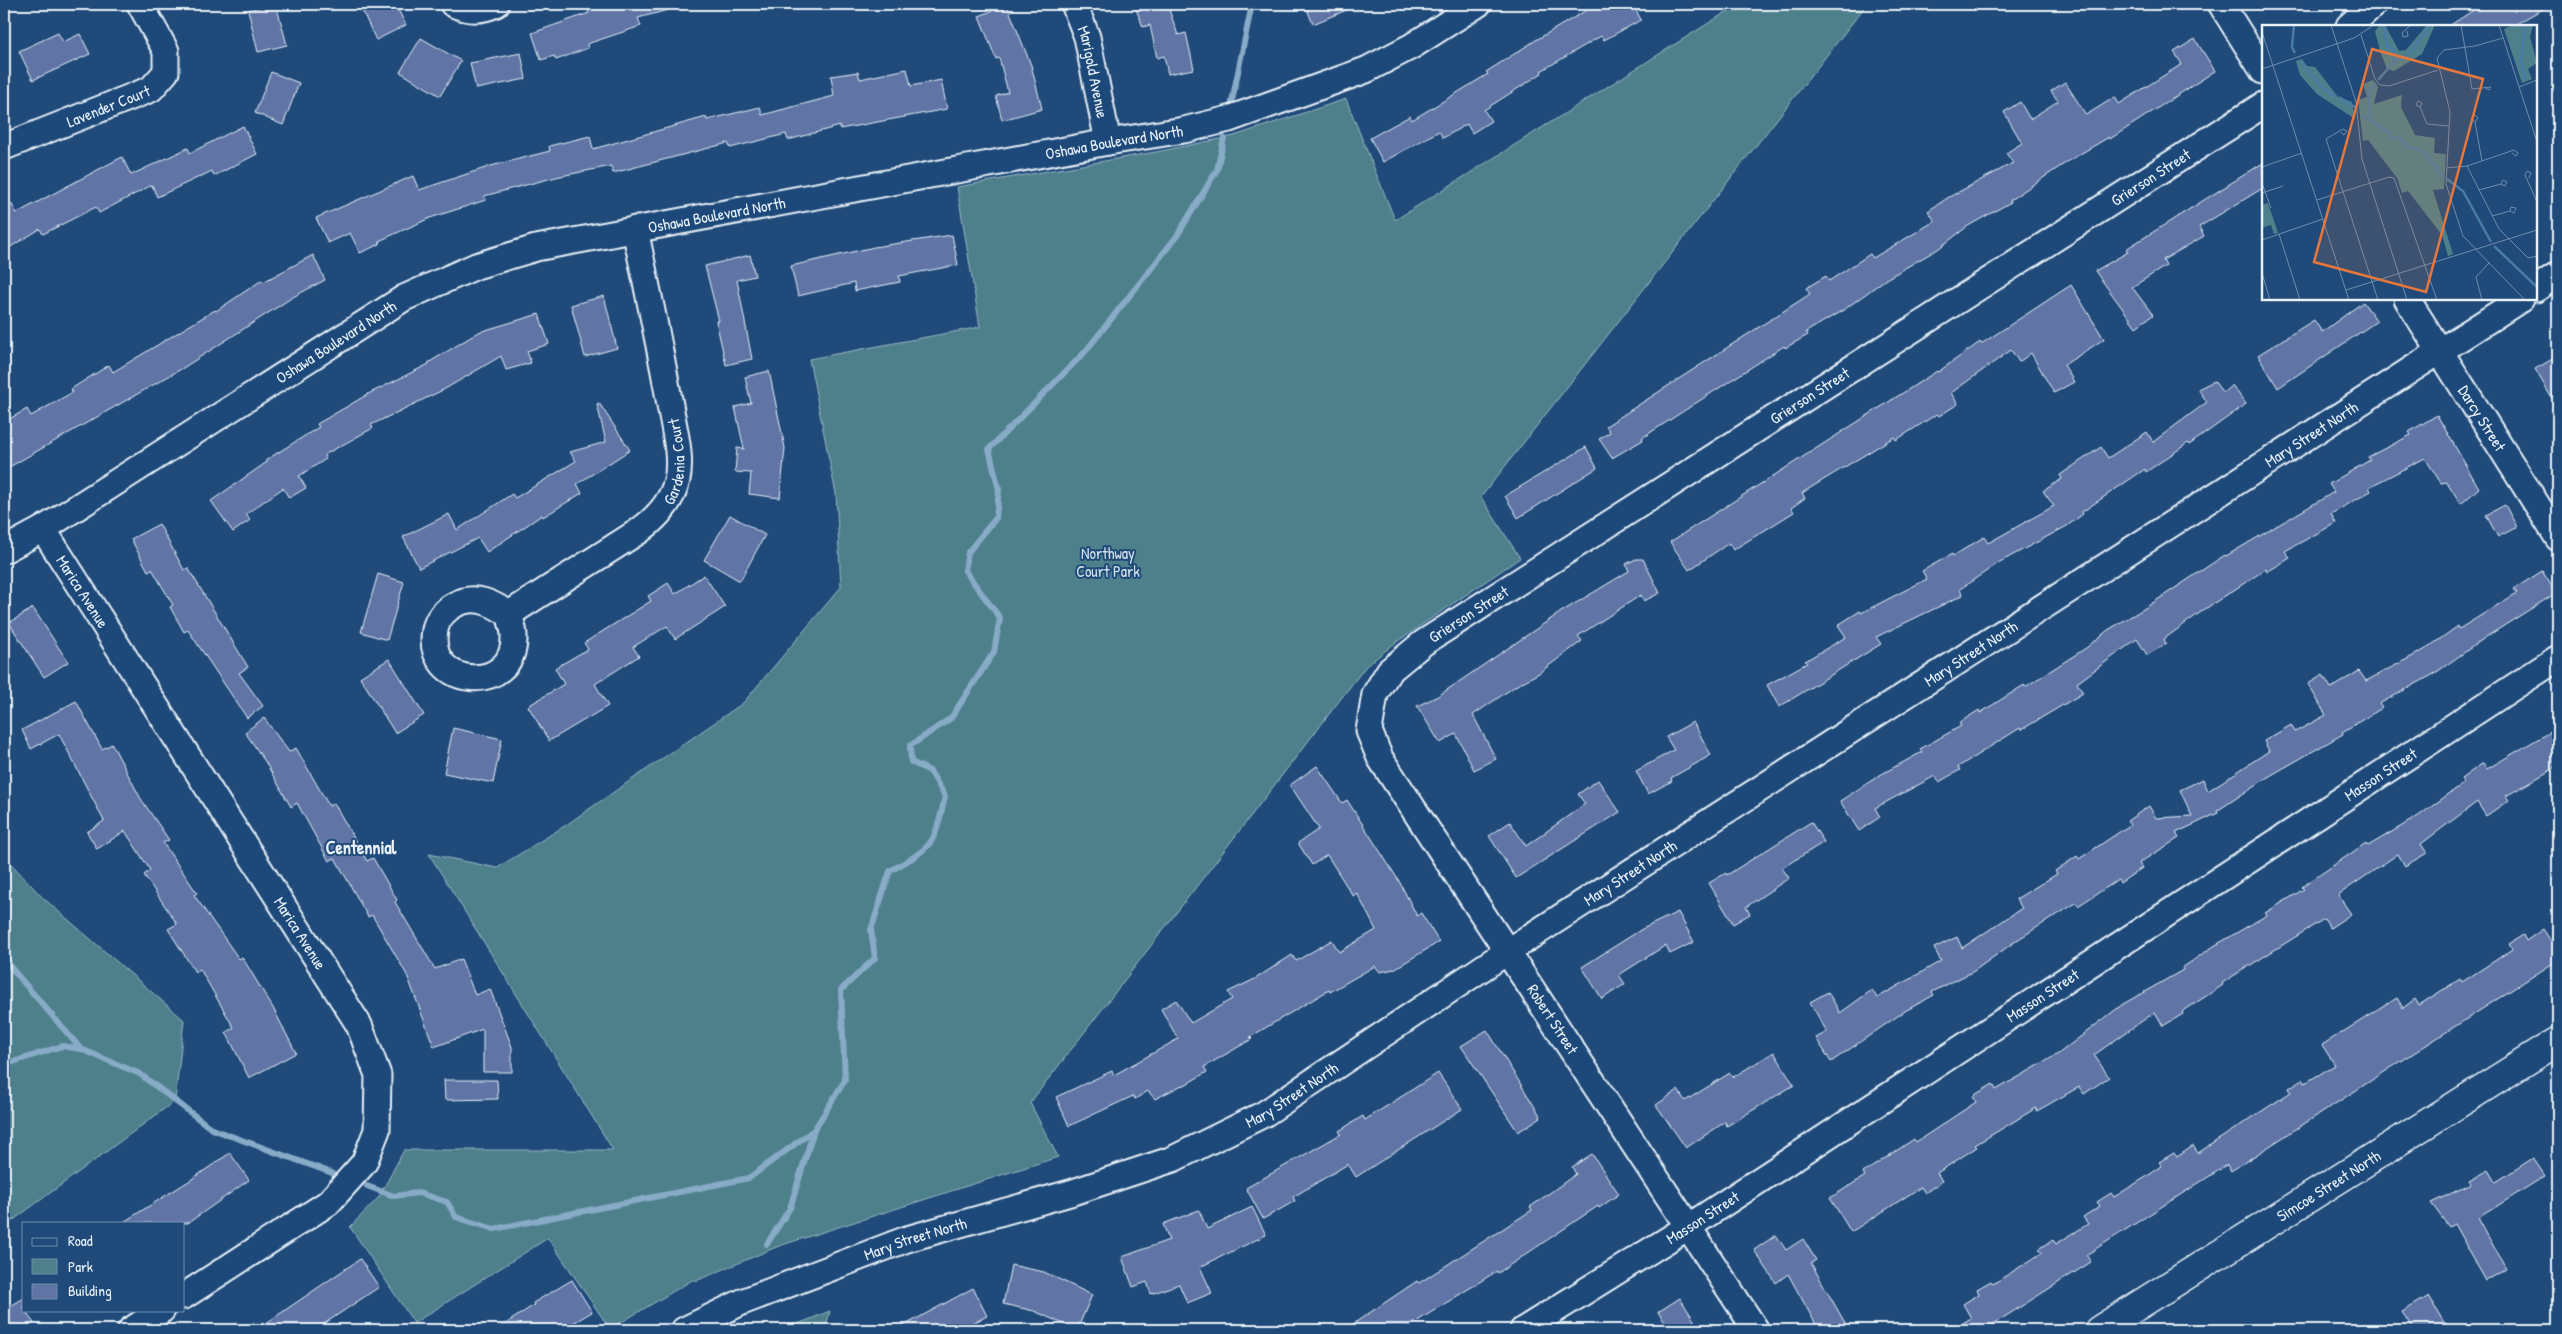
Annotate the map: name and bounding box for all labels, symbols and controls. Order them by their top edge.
street label: Marigold Avenue [1073,22,1114,121]
inset map [2262,25,2537,300]
street label: Lavender Court [63,79,154,132]
street label: Oshawa Boulevard North [1043,119,1185,164]
street label: Grierson Street [2106,143,2195,211]
street label: Oshawa Boulevard North [646,191,787,238]
street label: Oshawa Boulevard North [271,295,401,388]
street label: Grierson Street [1765,361,1854,429]
street label: Darcy Street [2453,381,2512,456]
street label: Mary Street North [2260,396,2362,472]
street label: Gardenia Court [658,416,690,509]
park label: Northway Court Park [1076,542,1140,582]
street label: Marica Avenue [51,551,115,633]
street label: Grierson Street [1424,580,1513,648]
street label: Mary Street North [1920,615,2022,691]
street label: Masson Street [2340,742,2422,806]
street label: Mary Street North [1579,834,1681,911]
district label: Centennial [326,835,398,860]
street label: Marica Avenue [269,892,332,974]
street label: Masson Street [2002,963,2084,1027]
street label: Robert Street [1522,980,1584,1059]
street label: Mary Street North [1241,1056,1343,1133]
street label: Simcoe Street North [2272,1144,2385,1227]
street label: Masson Street [1662,1185,1744,1249]
street label: Mary Street North [861,1212,969,1265]
legend [22,1222,185,1312]
text: Road [68,1230,93,1251]
text: Park [68,1256,93,1277]
text: Building [68,1280,112,1301]

